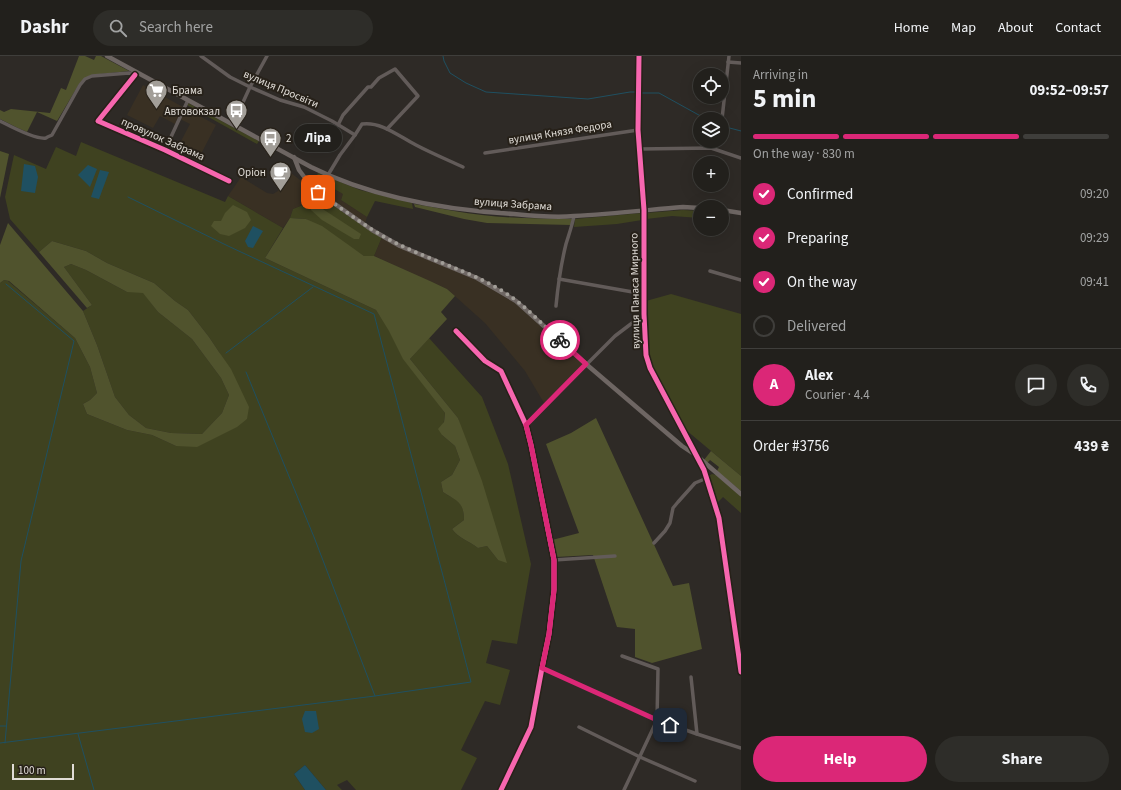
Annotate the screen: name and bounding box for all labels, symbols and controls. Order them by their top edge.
search box [93,10,373,46]
text: Dashr [20,14,69,41]
icon: search [107,17,129,39]
text: Search here [139,17,213,38]
text: Home [894,18,929,38]
text: Map [951,18,976,38]
text: About [998,18,1033,38]
text: Contact [1055,18,1101,38]
street label: вулиця Просвіти [241,66,321,112]
text: Arriving in [753,66,808,84]
map controls [693,68,729,236]
button: locate [693,68,729,104]
supermarket icon: Брама [143,77,169,110]
text: 5 min [753,80,816,117]
text: 09:52–09:57 [1029,80,1109,101]
place label: Брама [172,83,202,98]
bus stop icon: Автовокзал [223,98,249,131]
place label: Автовокзал [164,104,220,119]
button: layers [693,112,729,148]
street label: провулок Забрама [119,114,207,164]
street label: вулиця Князя Федора [507,116,613,148]
callout: Ліра [294,124,342,152]
bus stop icon: 2 [257,125,283,158]
text: Ліра [305,129,331,147]
place label: 2 [286,131,291,146]
text: On the way · 830 m [753,145,855,163]
button: + [693,156,729,192]
cafe icon: Оріон [268,159,294,192]
place label: Оріон [238,165,266,180]
pin [301,175,335,209]
icon: bag [307,181,329,203]
icon: check [753,183,775,205]
text: Confirmed [787,184,853,205]
text: 09:20 [1080,185,1109,203]
street label: вулиця Забрама [473,194,553,214]
button: − [693,200,729,236]
icon: check [753,227,775,249]
text: Preparing [787,228,848,249]
text: 09:29 [1080,229,1109,247]
street label: вулиця Панаса Мирного [626,233,644,349]
icon: check [753,271,775,293]
text: On the way [787,272,857,293]
text: 09:41 [1080,273,1109,291]
text: Delivered [787,316,846,337]
courier [540,320,580,360]
icon: bike [549,329,571,351]
button: chat [1015,364,1057,406]
button: phone [1067,364,1109,406]
text: Alex [805,365,833,386]
text: A [770,374,778,395]
text: Courier · 4.4 [805,386,870,404]
text: Order #3756 [753,436,829,457]
text: 439 ₴ [1074,436,1109,457]
pin [653,708,687,742]
icon: home [659,714,681,736]
button: Help [753,736,927,782]
button: Share [935,736,1109,782]
scale bar [12,762,74,781]
text: 100 m [18,763,46,778]

